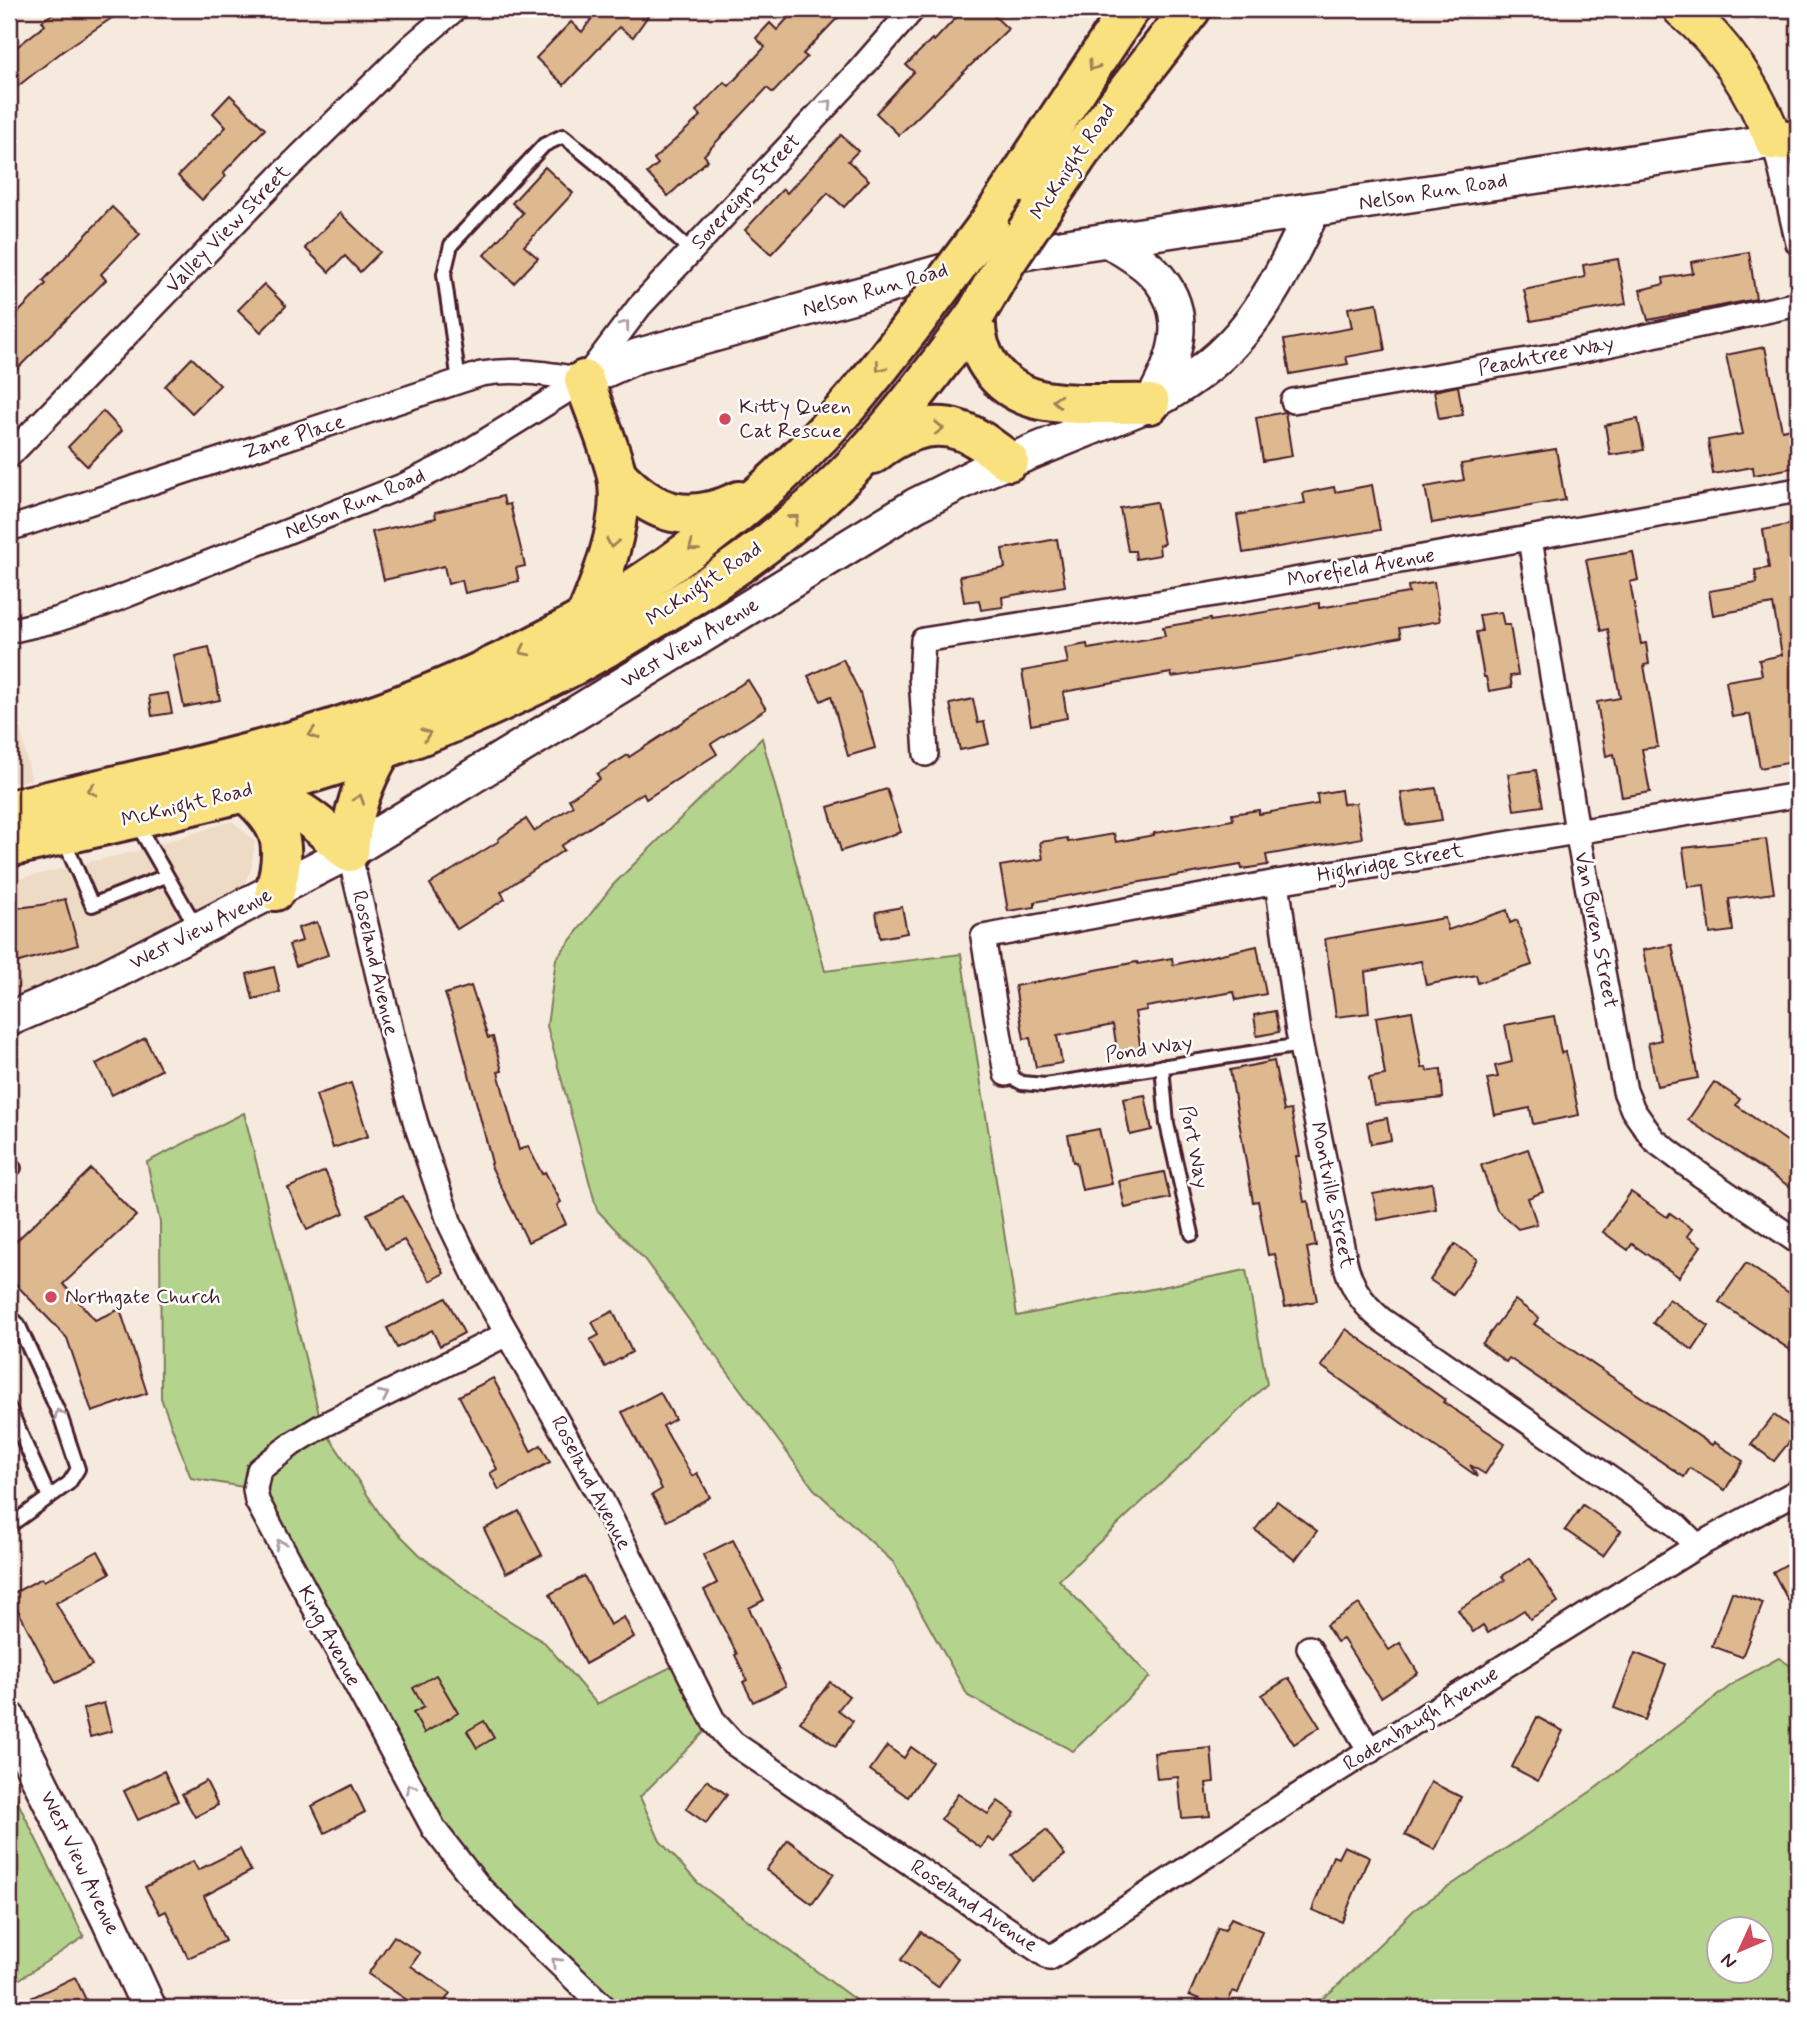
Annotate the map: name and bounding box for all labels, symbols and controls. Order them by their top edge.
one-way arrow [1089,58,1101,71]
one-way arrow [820,99,833,112]
street label: McKnight Road [1024,99,1124,227]
street label: Sovereign Street [685,128,807,256]
street label: Valley View Street [159,158,297,300]
street label: Nelson Run Road [1357,166,1509,218]
street label: Nelson Run Road [799,256,951,324]
one-way arrow [616,320,629,333]
street label: Peachtree Way [1476,329,1616,383]
one-way arrow [876,359,889,372]
place label: Kitty Queen Cat Rescue [739,393,851,445]
one-way arrow [1051,394,1062,409]
street label: Zane Place [240,407,348,467]
marker: Kitty Queen Cat Rescue [717,411,733,427]
one-way arrow [934,420,945,436]
street label: Nelson Run Road [280,462,430,546]
one-way arrow [786,515,799,527]
street label: McKnight Road [641,535,769,635]
one-way arrow [605,537,620,549]
one-way arrow [688,539,701,552]
street label: Morefield Avenue [1285,541,1437,595]
street label: West View Avenue [616,591,764,695]
one-way arrow [519,642,531,656]
one-way arrow [307,726,319,741]
one-way arrow [419,728,431,742]
street label: McKnight Road [118,775,256,837]
one-way arrow [87,782,99,796]
one-way arrow [351,793,365,806]
street label: Highridge Street [1315,836,1466,892]
street label: Van Buren Street [1567,849,1625,1011]
street label: West View Avenue [125,881,277,977]
street label: Roseland Avenue [345,888,405,1038]
street label: Pond Way [1103,1028,1195,1070]
street label: Port Way [1172,1103,1216,1191]
street label: Montville Street [1303,1119,1361,1271]
place label: Northgate Church [65,1283,221,1311]
marker: Northgate Church [43,1289,59,1305]
one-way arrow [377,1389,389,1403]
one-way arrow [53,1408,67,1420]
street label: Roseland Avenue [544,1411,638,1555]
one-way arrow [275,1539,289,1551]
street label: King Avenue [290,1581,367,1692]
street label: Rodenbaugh Avenue [1338,1660,1505,1780]
one-way arrow [406,1782,419,1795]
street label: West View Avenue [33,1787,127,1940]
street label: Roseland Avenue [905,1853,1043,1959]
north arrow [1706,1916,1776,1986]
text: N [1715,1948,1742,1974]
one-way arrow [551,1957,564,1970]

